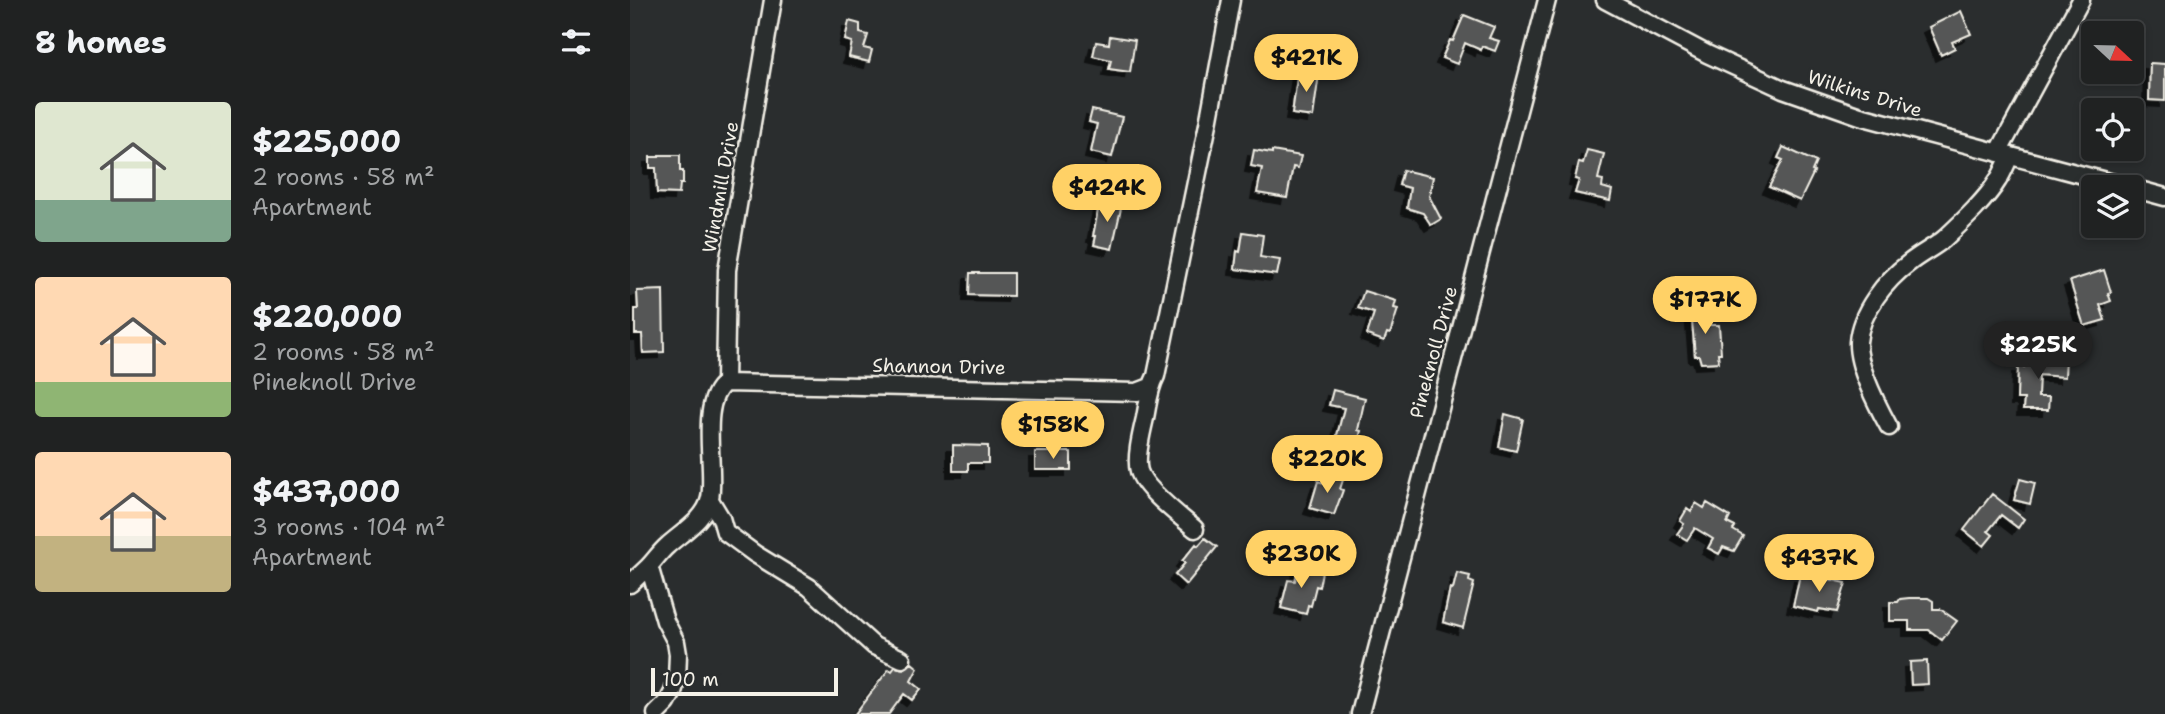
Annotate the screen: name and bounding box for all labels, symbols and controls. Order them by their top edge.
north arrow [2081,21,2144,84]
map controls [2081,21,2144,238]
text: 8 homes [35,22,167,63]
icon: filters [557,23,595,61]
pin: $421K [1257,34,1355,94]
text: $421K [1270,42,1342,72]
street label: Wilkins Drive [1804,64,1925,123]
button: locate [2081,98,2144,161]
street label: Windmill Drive [697,119,744,255]
text: $225,000 [252,121,401,162]
icon: home [91,130,175,214]
text: 2 rooms · 58 m² [252,162,435,192]
pin: $424K [1058,164,1156,224]
text: $424K [1068,172,1146,202]
button: layers [2081,175,2144,238]
text: Apartment [252,192,372,222]
pin: $177K [1656,276,1754,336]
street label: Pineknoll Drive [1404,283,1463,421]
text: $177K [1669,284,1741,314]
text: $220,000 [252,296,402,337]
icon: home [91,305,175,389]
pin: $225K [1989,322,2087,381]
text: $225K [1999,329,2077,359]
text: 2 rooms · 58 m² [252,337,435,367]
street label: Shannon Drive [872,353,1006,380]
text: Pineknoll Drive [252,367,417,397]
pin: $158K [1004,402,1102,461]
text: $158K [1017,409,1089,439]
pin: $220K [1278,435,1376,495]
text: $220K [1288,443,1366,473]
text: $437,000 [252,471,401,512]
icon: home [91,480,175,564]
text: 3 rooms · 104 m² [252,512,445,542]
pin: $230K [1252,530,1350,590]
pin: $437K [1770,534,1868,594]
text: $230K [1262,538,1340,568]
text: Apartment [252,542,372,572]
text: $437K [1780,542,1858,572]
scale bar [651,665,838,697]
text: 100 m [662,667,719,692]

